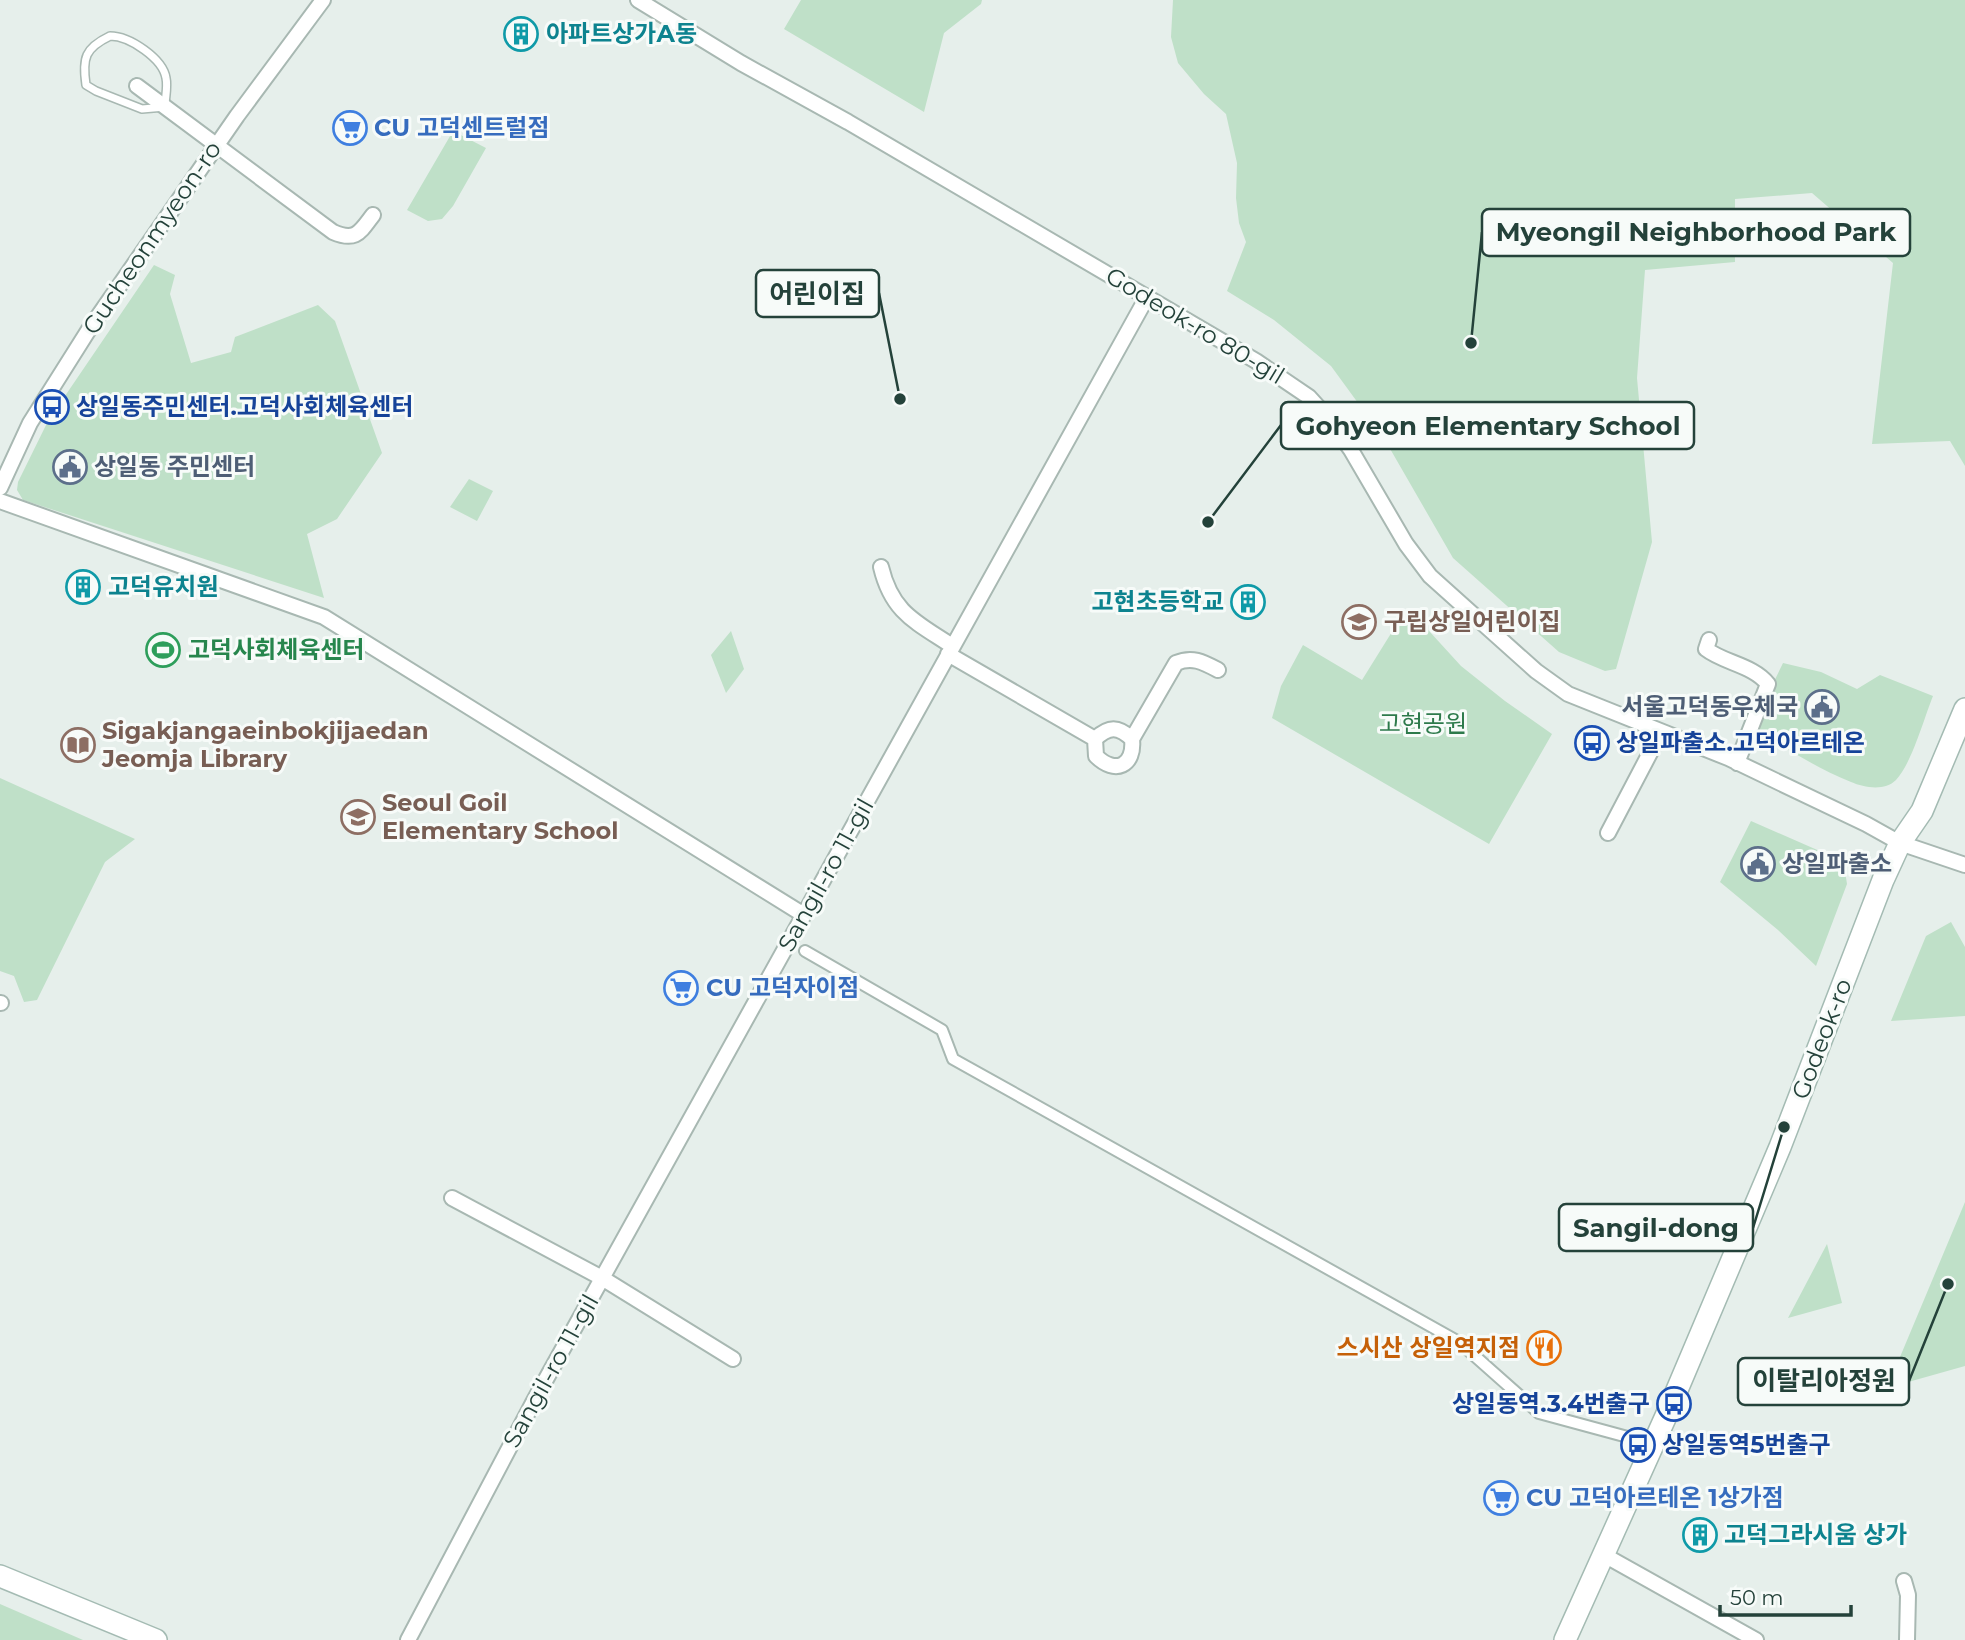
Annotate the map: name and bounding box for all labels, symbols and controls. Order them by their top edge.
building icon: 아파트상가A동 [502,15,540,53]
place label: 아파트상가A동 [546,19,697,48]
supermarket icon: CU 고덕센트럴점 [331,109,369,147]
place label: CU 고덕센트럴점 [374,113,549,142]
street label: Gucheonmyeon-ro [76,136,227,340]
callout: Myeongil Neighborhood Park [1482,209,1910,256]
text: Myeongil Neighborhood Park [1496,216,1897,248]
street label: Godeok-ro 80-gil [1101,261,1290,390]
callout: 어린이집 [756,270,879,317]
text: 어린이집 [769,278,865,310]
bus stop icon: 상일동주민센터.고덕사회체육센터 [33,388,71,426]
place label: 상일동주민센터.고덕사회체육센터 [76,392,414,421]
callout: Gohyeon Elementary School [1281,402,1694,449]
text: Gohyeon Elementary School [1296,410,1680,442]
public building icon: 상일동 주민센터 [51,448,89,486]
place label: 상일동 주민센터 [94,452,255,481]
building icon: 고덕유치원 [64,568,102,606]
place label: 고덕유치원 [108,572,218,601]
building icon: 고현초등학교 [1229,583,1267,621]
place label: 고현초등학교 [1092,587,1224,616]
school or university icon: 구립상일어린이집 [1340,603,1378,641]
place label: 구립상일어린이집 [1384,607,1561,636]
sports icon: 고덕사회체육센터 [144,631,182,669]
place label: 고덕사회체육센터 [188,635,365,664]
public building icon: 서울고덕동우체국 [1803,688,1841,726]
place label: 서울고덕동우체국 [1621,692,1798,721]
park label: 고현공원 [1379,709,1467,738]
place label: Sigakjangaeinbokjijaedan Jeomja Library [101,716,429,773]
bus stop icon: 상일파출소.고덕아르테온 [1573,724,1611,762]
library icon: Sigakjangaeinbokjijaedan Jeomja Library [59,726,97,764]
place label: 상일파출소.고덕아르테온 [1616,728,1865,757]
place label: Seoul Goil Elementary School [382,788,619,845]
street label: Sangil-ro 11-gil [772,793,880,956]
school or university icon: Seoul Goil Elementary School [339,798,377,836]
public building icon: 상일파출소 [1739,845,1777,883]
place label: 상일파출소 [1782,849,1892,878]
supermarket icon: CU 고덕자이점 [662,969,700,1007]
place label: CU 고덕자이점 [706,973,859,1002]
street label: Godeok-ro [1785,974,1858,1103]
callout: Sangil-dong [1559,1204,1753,1251]
text: Sangil-dong [1573,1212,1739,1244]
street label: Sangil-ro 11-gil [497,1289,605,1452]
restaurant icon: 스시산 상일역지점 [1525,1329,1563,1367]
place label: 스시산 상일역지점 [1337,1333,1520,1362]
callout: 이탈리아정원 [1738,1358,1909,1405]
text: 이탈리아정원 [1752,1365,1896,1397]
bus stop icon: 상일동역.3.4번출구 [1655,1385,1693,1423]
place label: 상일동역.3.4번출구 [1452,1389,1650,1418]
bus stop icon: 상일동역5번출구 [1619,1426,1657,1464]
place label: 상일동역5번출구 [1662,1430,1831,1459]
supermarket icon: CU 고덕아르테온 1상가점 [1482,1479,1520,1517]
place label: CU 고덕아르테온 1상가점 [1526,1483,1784,1512]
building icon: 고덕그라시움 상가 [1681,1516,1719,1554]
place label: 고덕그라시움 상가 [1724,1520,1907,1549]
scale bar [1720,1574,1851,1618]
text: 50 m [1730,1585,1784,1610]

